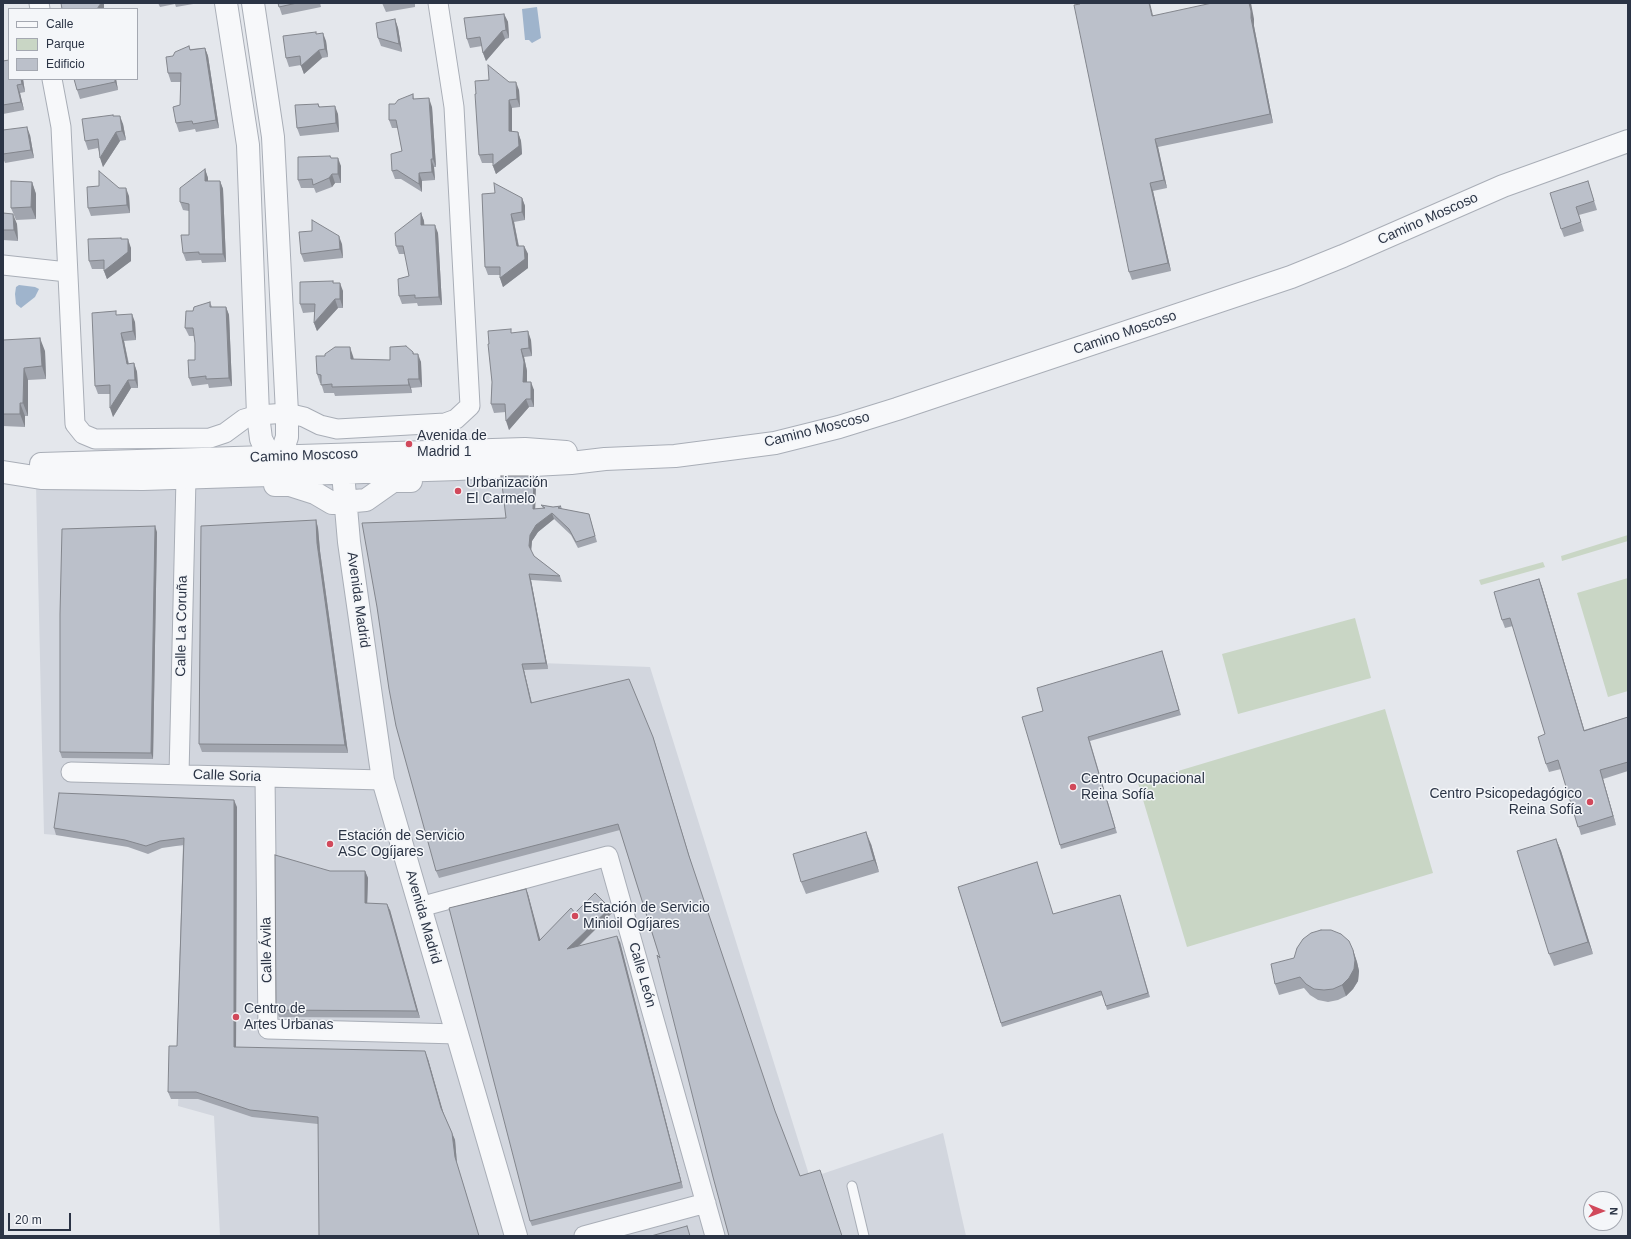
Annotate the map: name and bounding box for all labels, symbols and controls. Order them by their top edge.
legend [8,8,138,80]
text: Calle [46,17,73,31]
text: Parque [46,37,85,51]
text: Edificio [46,57,85,71]
street label: Camino Moscoso [1375,189,1481,249]
street label: Camino Moscoso [1071,307,1179,359]
street label: Camino Moscoso [762,409,872,451]
place label: Avenida de Madrid 1 [417,428,487,460]
marker: Avenida de Madrid 1 [404,439,414,449]
street label: Camino Moscoso [250,446,358,466]
place label: Urbanización El Carmelo [466,475,548,508]
marker: Urbanización El Carmelo [453,486,463,496]
street label: Avenida Madrid [343,551,373,649]
street label: Calle La Coruña [173,575,191,677]
street label: Calle Soria [192,766,262,786]
place label: Centro Ocupacional Reina Sofía [1081,771,1205,804]
marker: Centro Ocupacional Reina Sofía [1068,782,1078,792]
place label: Centro Psicopedagógico Reina Sofía [1429,786,1582,818]
marker: Centro Psicopedagógico Reina Sofía [1585,797,1595,807]
place label: Estación de Servicio ASC Ogíjares [338,828,465,860]
marker: Estación de Servicio ASC Ogíjares [325,839,335,849]
street label: Avenida Madrid [402,868,444,966]
place label: Estación de Servicio Minioil Ogíjares [583,900,710,932]
marker: Estación de Servicio Minioil Ogíjares [570,911,580,921]
street label: Calle Ávila [258,917,276,983]
street label: Calle León [625,941,659,1009]
place label: Centro de Artes Urbanas [244,1001,333,1034]
marker: Centro de Artes Urbanas [231,1012,241,1022]
north arrow [1583,1191,1623,1231]
scale bar [10,1205,73,1231]
text: N [1608,1207,1620,1215]
text: 20 m [15,1213,42,1227]

